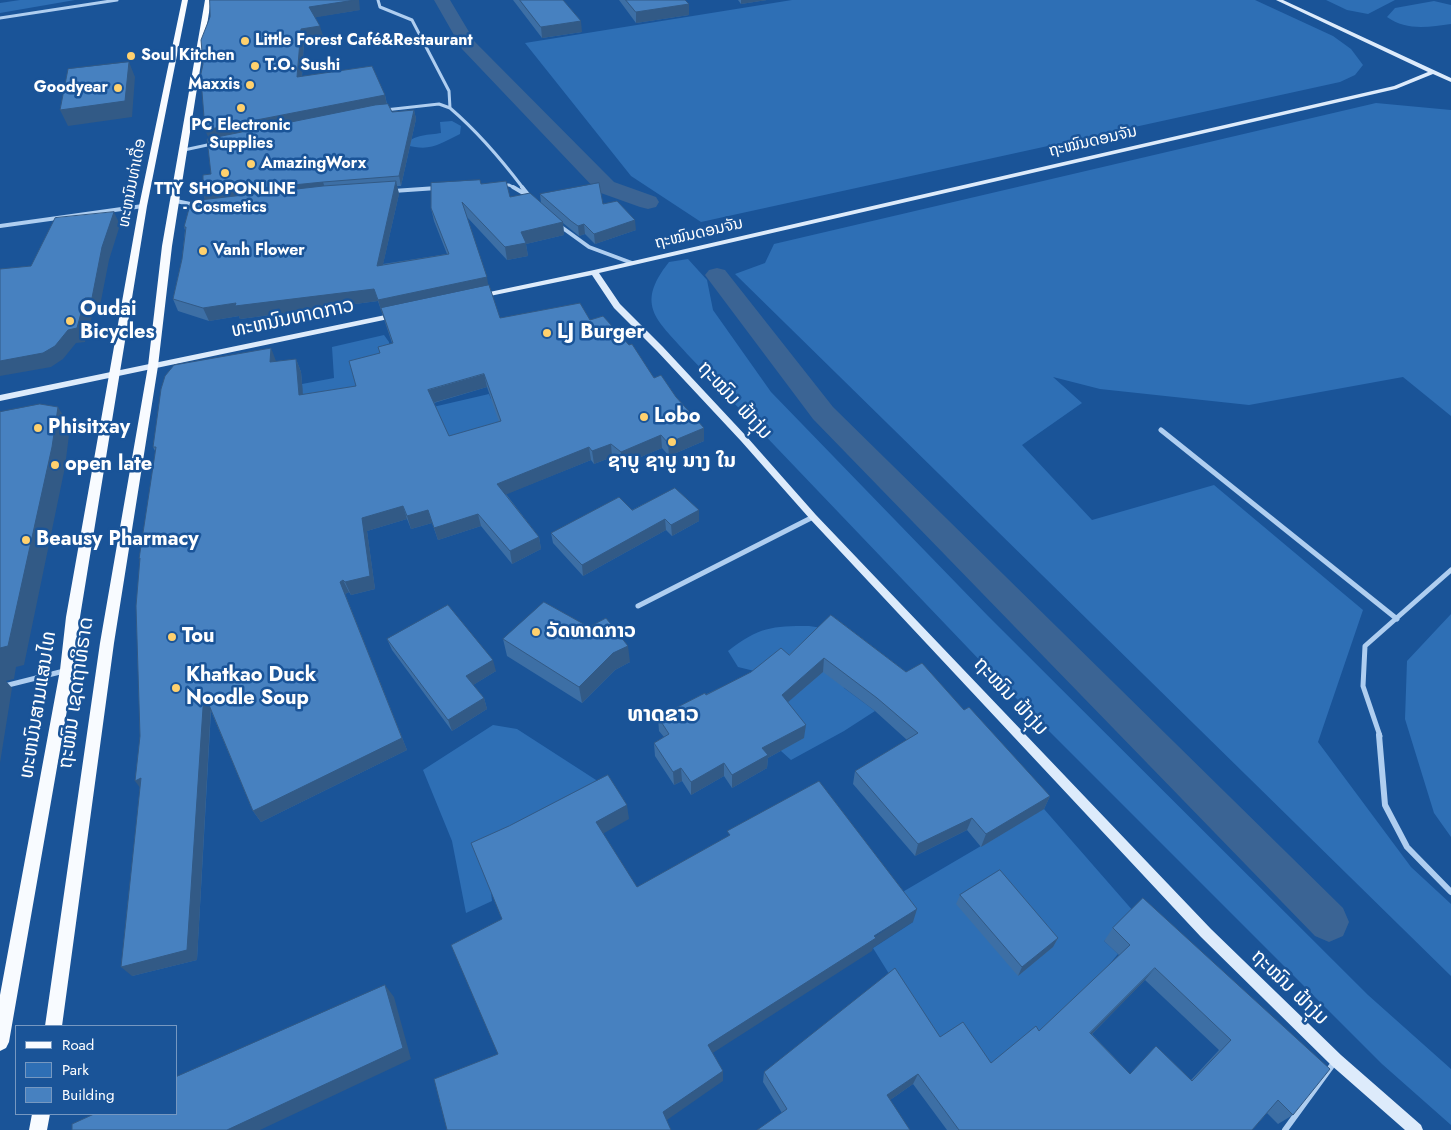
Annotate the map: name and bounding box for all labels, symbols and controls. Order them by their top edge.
place label: Little Forest Café&Restaurant [255,31,473,51]
marker: Little Forest Café&Restaurant [239,35,251,47]
place label: Soul Kitchen [141,46,235,66]
marker: Soul Kitchen [125,50,137,62]
place label: T.O. Sushi [265,56,340,76]
marker: T.O. Sushi [249,60,261,72]
place label: Maxxis [188,75,240,95]
place label: Goodyear [34,78,108,98]
marker: Maxxis [244,79,256,91]
marker: Goodyear [112,82,124,94]
marker: PC Electronic Supplies [235,102,247,114]
place label: PC Electronic Supplies [191,116,291,154]
street label: ຖະໝົນດອນຈັນ [1047,122,1139,162]
street label: ທະຫນົນທ່າເດື່ອ [115,137,151,229]
place label: AmazingWorx [261,154,366,174]
marker: AmazingWorx [245,158,257,170]
marker: TTY SHOPONLINE - Cosmetics [219,167,231,179]
place label: TTY SHOPONLINE - Cosmetics [154,180,296,218]
street label: ຖະໝົນດອນຈັນ [653,214,745,254]
place label: Vanh Flower [213,241,305,261]
marker: Vanh Flower [197,245,209,257]
street label: ທະຫນົນທາດກາວ [229,294,357,344]
place label: Oudai Bicycles [80,298,155,345]
marker: Oudai Bicycles [64,315,76,327]
place label: LJ Burger [557,321,645,345]
marker: LJ Burger [541,327,553,339]
street label: ຖະໝົນ ຟ້າງຸ່ມ [692,357,776,445]
place label: Lobo [654,405,700,429]
marker: Lobo [638,411,650,423]
place label: Phisitxay [48,416,130,440]
marker: Phisitxay [32,422,44,434]
marker: ຊາບູ ຊາບູ ນາງ ໃນ [666,436,678,448]
place label: ຊາບູ ຊາບູ ນາງ ໃນ [608,450,736,474]
place label: open late [65,453,152,477]
marker: open late [49,459,61,471]
place label: Beausy Pharmacy [36,528,199,552]
marker: Beausy Pharmacy [20,534,32,546]
street label: ຖະໜົນ ເຊດຖາທິຣາດ [54,616,100,770]
place label: ວັດທາດກາວ [546,620,636,644]
place label: Tou [182,625,215,649]
marker: ວັດທາດກາວ [530,626,542,638]
street label: ທະຫນົນສາມແສນໄທ [16,630,62,780]
marker: Tou [166,631,178,643]
street label: ຖະໝົນ ຟ້າງຸ່ມ [968,653,1052,741]
place label: Khatkao Duck Noodle Soup [186,664,316,711]
marker: Khatkao Duck Noodle Soup [170,682,182,694]
district label: ທາດຂາວ [627,703,699,729]
street label: ຖະໝົນ ຟ້າງຸ່ມ [1245,945,1333,1031]
legend [15,1025,178,1115]
text: Road [62,1034,94,1056]
text: Park [62,1059,89,1081]
text: Building [62,1084,114,1106]

